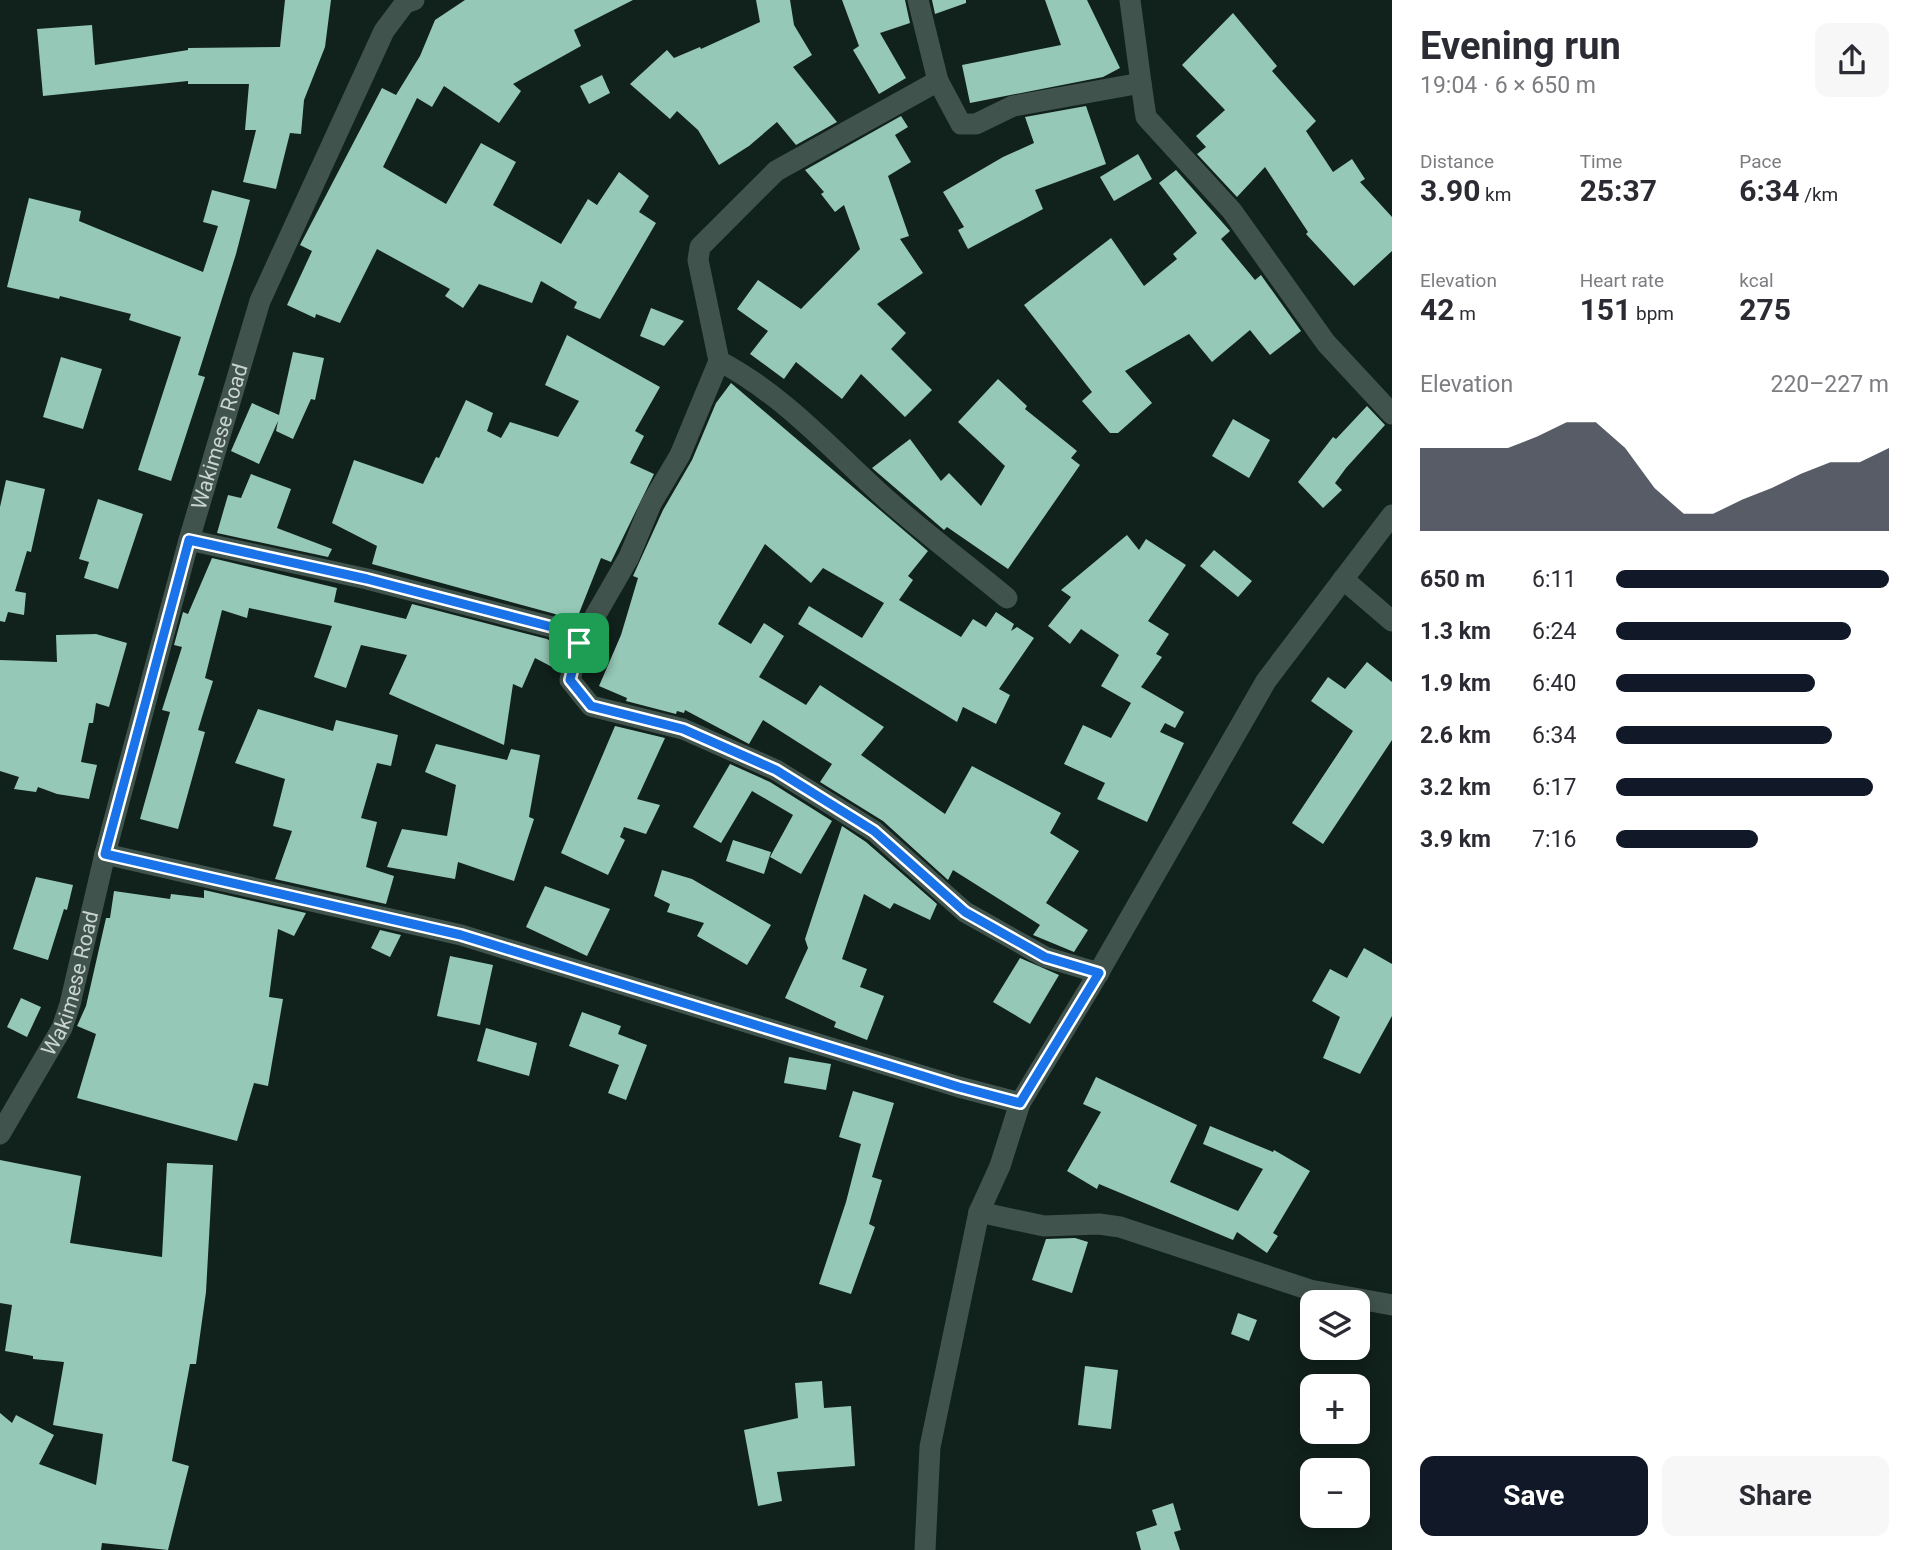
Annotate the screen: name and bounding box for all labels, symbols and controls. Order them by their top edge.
button: share [1815,23,1889,97]
text: Evening run [1420,24,1621,68]
text: 19:04 · 6 × 650 m [1420,72,1596,99]
text: Distance [1420,150,1494,173]
text: Time [1580,150,1622,173]
text: Pace [1739,150,1782,173]
text: 3.90 [1420,173,1480,208]
text: 25:37 [1580,173,1657,208]
text: 6:34 [1739,173,1799,208]
text: km [1480,183,1511,206]
text: /km [1799,183,1838,206]
text: Elevation [1420,269,1497,292]
text: Heart rate [1580,269,1664,292]
text: kcal [1739,269,1774,292]
text: 42 [1420,292,1454,327]
text: 151 [1580,292,1631,327]
text: 275 [1739,292,1791,327]
text: m [1454,302,1476,325]
text: bpm [1631,302,1674,325]
street label: Wakimese Road [187,361,253,512]
text: Elevation [1420,371,1513,398]
text: 220–227 m [1770,371,1889,398]
text: 650 m [1420,566,1485,593]
text: 6:11 [1532,566,1576,593]
pin [549,613,609,673]
text: 1.3 km [1420,618,1491,645]
text: 6:24 [1532,618,1576,645]
icon: arrive [560,624,598,662]
text: 1.9 km [1420,670,1491,697]
text: 6:40 [1532,670,1576,697]
text: 2.6 km [1420,722,1491,749]
text: 6:34 [1532,722,1576,749]
text: 3.2 km [1420,774,1491,801]
text: 6:17 [1532,774,1576,801]
text: 3.9 km [1420,826,1491,853]
text: 7:16 [1532,826,1576,853]
street label: Wakimese Road [36,909,103,1060]
map controls [1300,1290,1370,1528]
button: layers [1300,1290,1370,1360]
button: + [1300,1374,1370,1444]
button: Save [1420,1456,1648,1536]
button: Share [1662,1456,1889,1536]
button: − [1300,1458,1370,1528]

